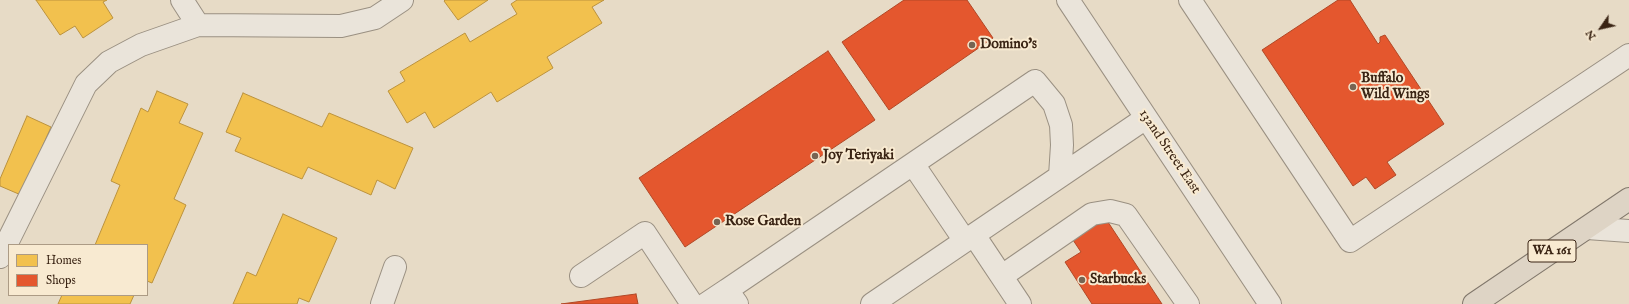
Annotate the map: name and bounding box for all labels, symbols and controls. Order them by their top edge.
north arrow [1581,8,1621,48]
text: N [1583,27,1600,43]
place label: Domino's [980,37,1037,53]
marker: Domino's [967,40,977,50]
place label: Buffalo Wild Wings [1361,71,1429,104]
marker: Buffalo Wild Wings [1348,82,1358,92]
street label: 132nd Street East [1135,107,1203,197]
place label: Joy Teriyaki [823,148,894,164]
marker: Joy Teriyaki [810,151,820,161]
place label: Rose Garden [725,214,801,230]
marker: Rose Garden [712,217,722,227]
road number: WA 161 [1528,240,1576,262]
legend [8,244,148,296]
text: Homes [46,253,82,268]
place label: Starbucks [1090,272,1146,288]
text: Shops [46,273,76,288]
marker: Starbucks [1077,275,1087,285]

